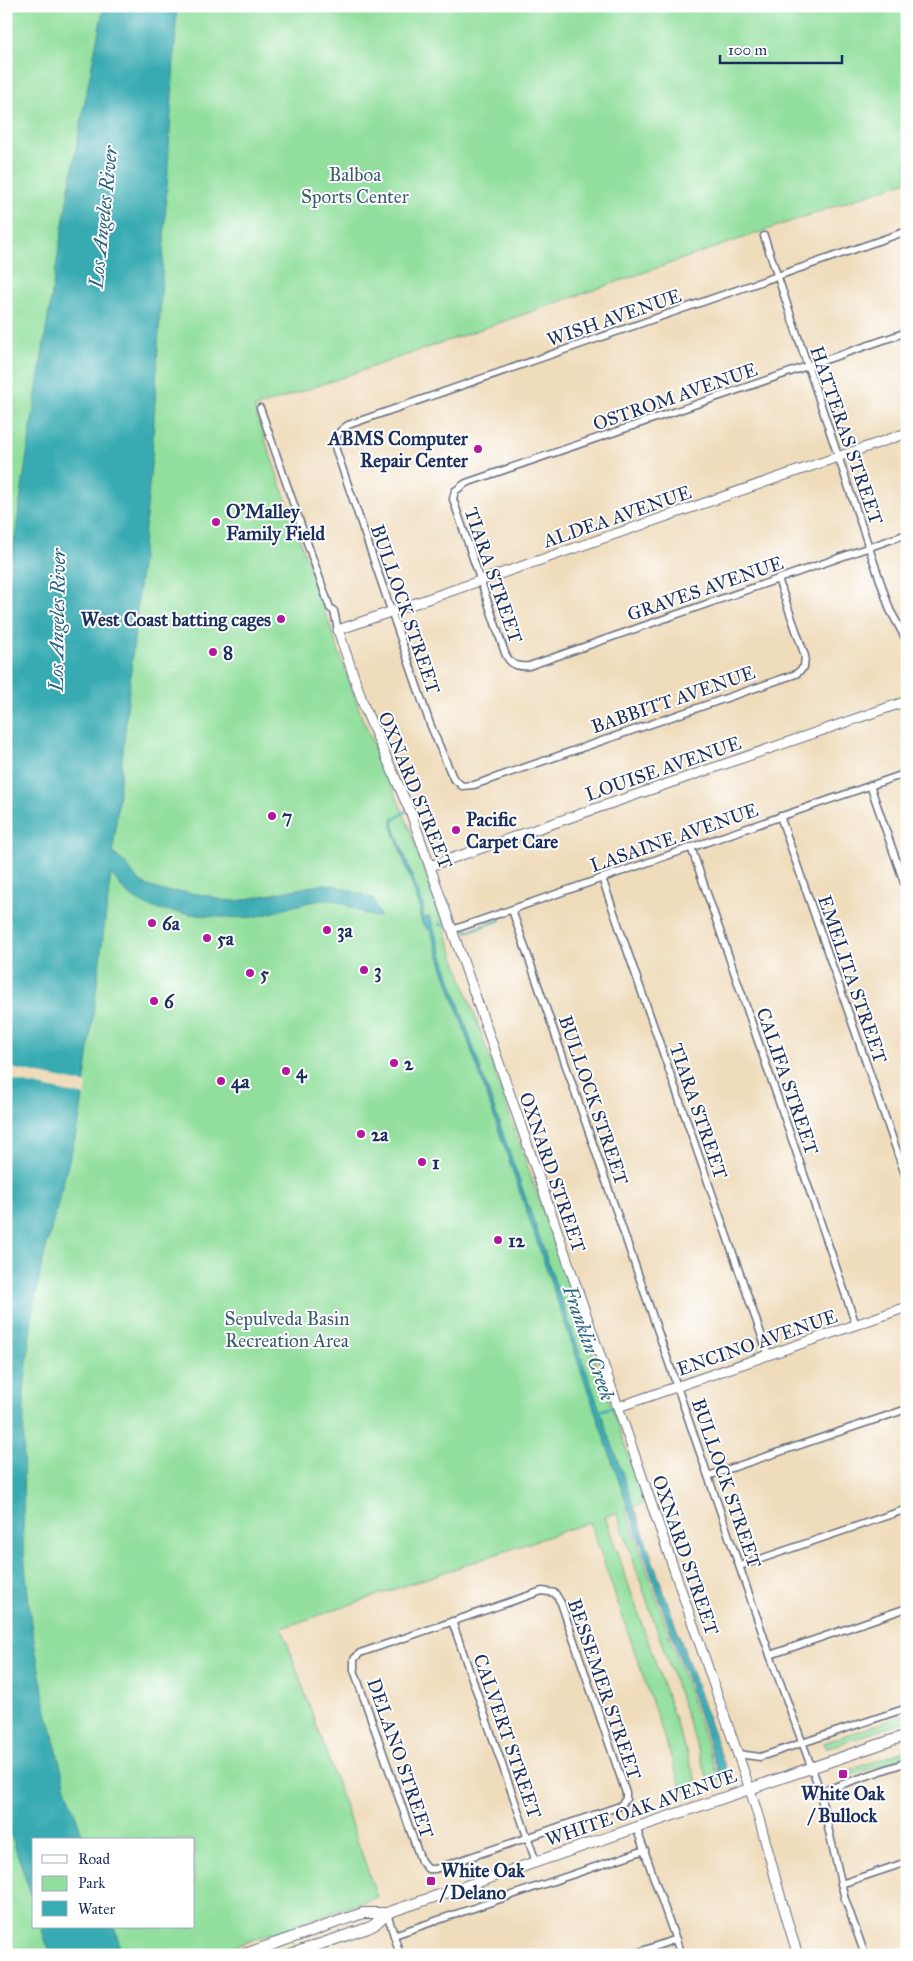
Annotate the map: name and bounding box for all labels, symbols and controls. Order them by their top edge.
scale bar [720,32,843,64]
text: 100 m [728,41,768,59]
water label: Los Angeles River [83,143,123,290]
park label: Balboa Sports Center [301,163,410,208]
street label: WISH AVENUE [544,284,685,351]
street label: HATTERAS STREET [805,343,888,527]
street label: OSTROM AVENUE [590,357,761,435]
place label: ABMS Computer Repair Center [326,427,469,473]
marker: ABMS Computer Repair Center [472,443,484,455]
street label: ALDEA AVENUE [539,480,695,553]
place label: O'Malley Family Field [226,500,326,546]
street label: TIARA STREET [460,504,527,646]
marker: O'Malley Family Field [210,516,222,528]
street label: BULLOCK STREET [366,521,445,697]
water label: Los Angeles River [44,547,70,693]
street label: GRAVES AVENUE [624,551,787,626]
place label: West Coast batting cages [81,608,271,632]
marker: West Coast batting cages [275,613,287,625]
place label: 8 [223,641,233,664]
marker: 8 [207,646,219,658]
street label: BABBITT AVENUE [588,661,758,738]
street label: OXNARD STREET [373,708,458,872]
street label: LOUISE AVENUE [582,731,744,806]
street label: LASAINE AVENUE [587,798,761,877]
place label: 7 [282,805,292,828]
place label: Pacific Carpet Care [466,808,558,854]
marker: 7 [266,810,278,822]
marker: Pacific Carpet Care [450,824,462,836]
street label: EMELITA STREET [813,892,892,1066]
place label: 6a [162,912,181,935]
marker: 6a [146,917,158,929]
place label: 3a [337,919,354,943]
marker: 3a [321,924,333,936]
place label: 5a [217,927,235,950]
marker: 5a [201,932,213,944]
place label: 3 [374,959,382,983]
place label: 5 [260,962,269,985]
marker: 3 [358,964,370,976]
marker: 5 [244,967,256,979]
place label: 6 [164,990,175,1013]
marker: 6 [148,995,160,1007]
street label: CALIFA STREET [752,1005,823,1158]
street label: BULLOCK STREET [554,1012,633,1188]
street label: TIARA STREET [665,1040,732,1182]
place label: 2 [404,1052,414,1075]
marker: 2 [388,1057,400,1069]
place label: 4 [296,1060,308,1084]
marker: 4 [280,1065,292,1077]
place label: 4a [231,1070,251,1094]
marker: 4a [215,1075,227,1087]
street label: OXNARD STREET [514,1089,591,1255]
place label: 2a [371,1123,389,1146]
marker: 2a [355,1128,367,1140]
place label: 1 [432,1151,440,1174]
marker: 1 [416,1156,428,1168]
place label: 12 [508,1229,526,1252]
marker: 12 [492,1234,504,1246]
water label: Franklin Creek [558,1281,620,1404]
street label: ENCINO AVENUE [674,1304,841,1381]
park label: Sepulveda Basin Recreation Area [225,1307,350,1352]
street label: BULLOCK STREET [687,1395,766,1571]
street label: OXNARD STREET [647,1472,724,1638]
street label: BESSEMER STREET [563,1596,646,1783]
street label: CALVERT STREET [469,1651,547,1822]
street label: DELANO STREET [362,1675,439,1841]
street label: WHITE OAK AVENUE [542,1764,740,1851]
marker: White Oak / Bullock [837,1768,849,1780]
place label: White Oak / Bullock [801,1782,886,1827]
legend [32,1838,195,1928]
text: Road [78,1850,110,1868]
place label: White Oak / Delano [439,1859,526,1904]
text: Park [78,1874,105,1892]
marker: White Oak / Delano [425,1875,437,1887]
text: Water [78,1900,115,1918]

